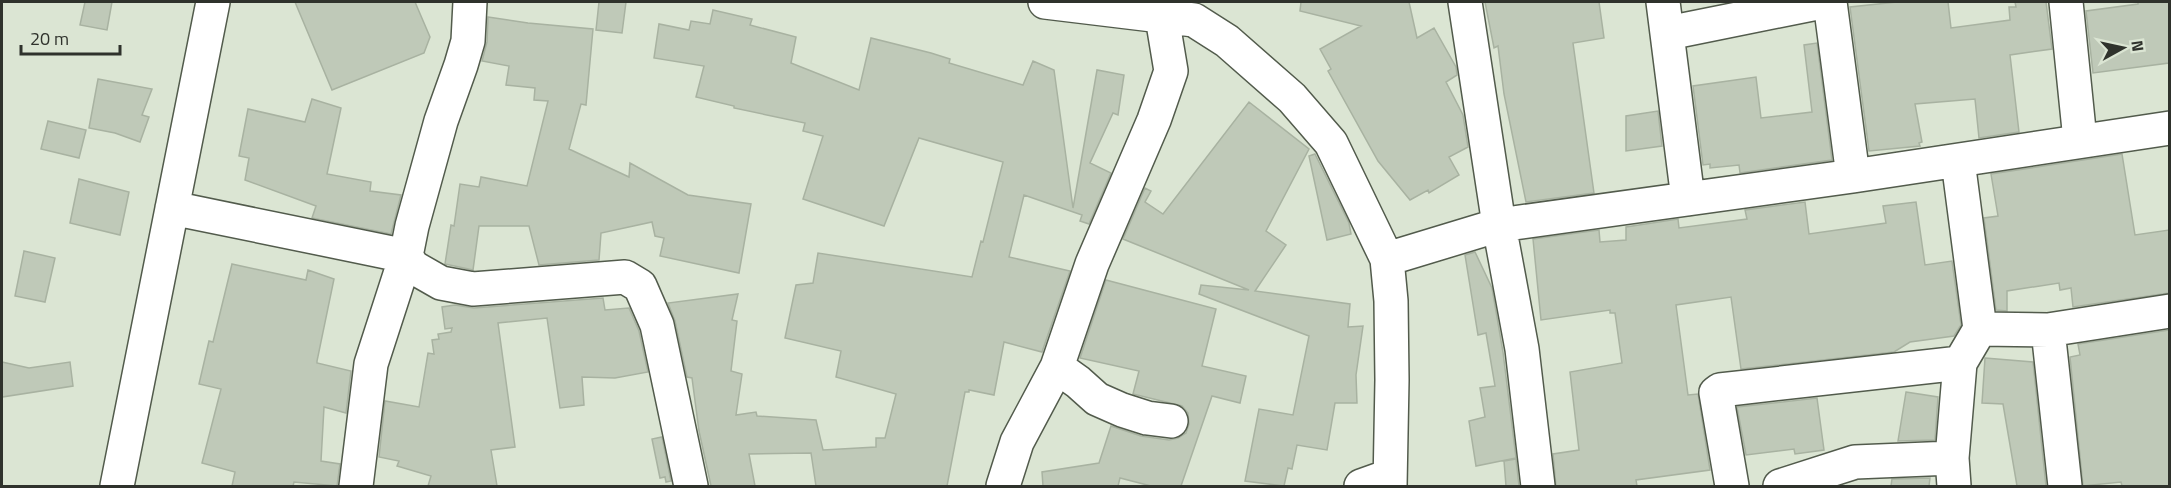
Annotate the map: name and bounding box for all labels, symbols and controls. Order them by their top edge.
scale bar [21,18,120,56]
north arrow [2093,18,2153,78]
text: 20 m [30,25,69,52]
text: N [2125,39,2151,53]

